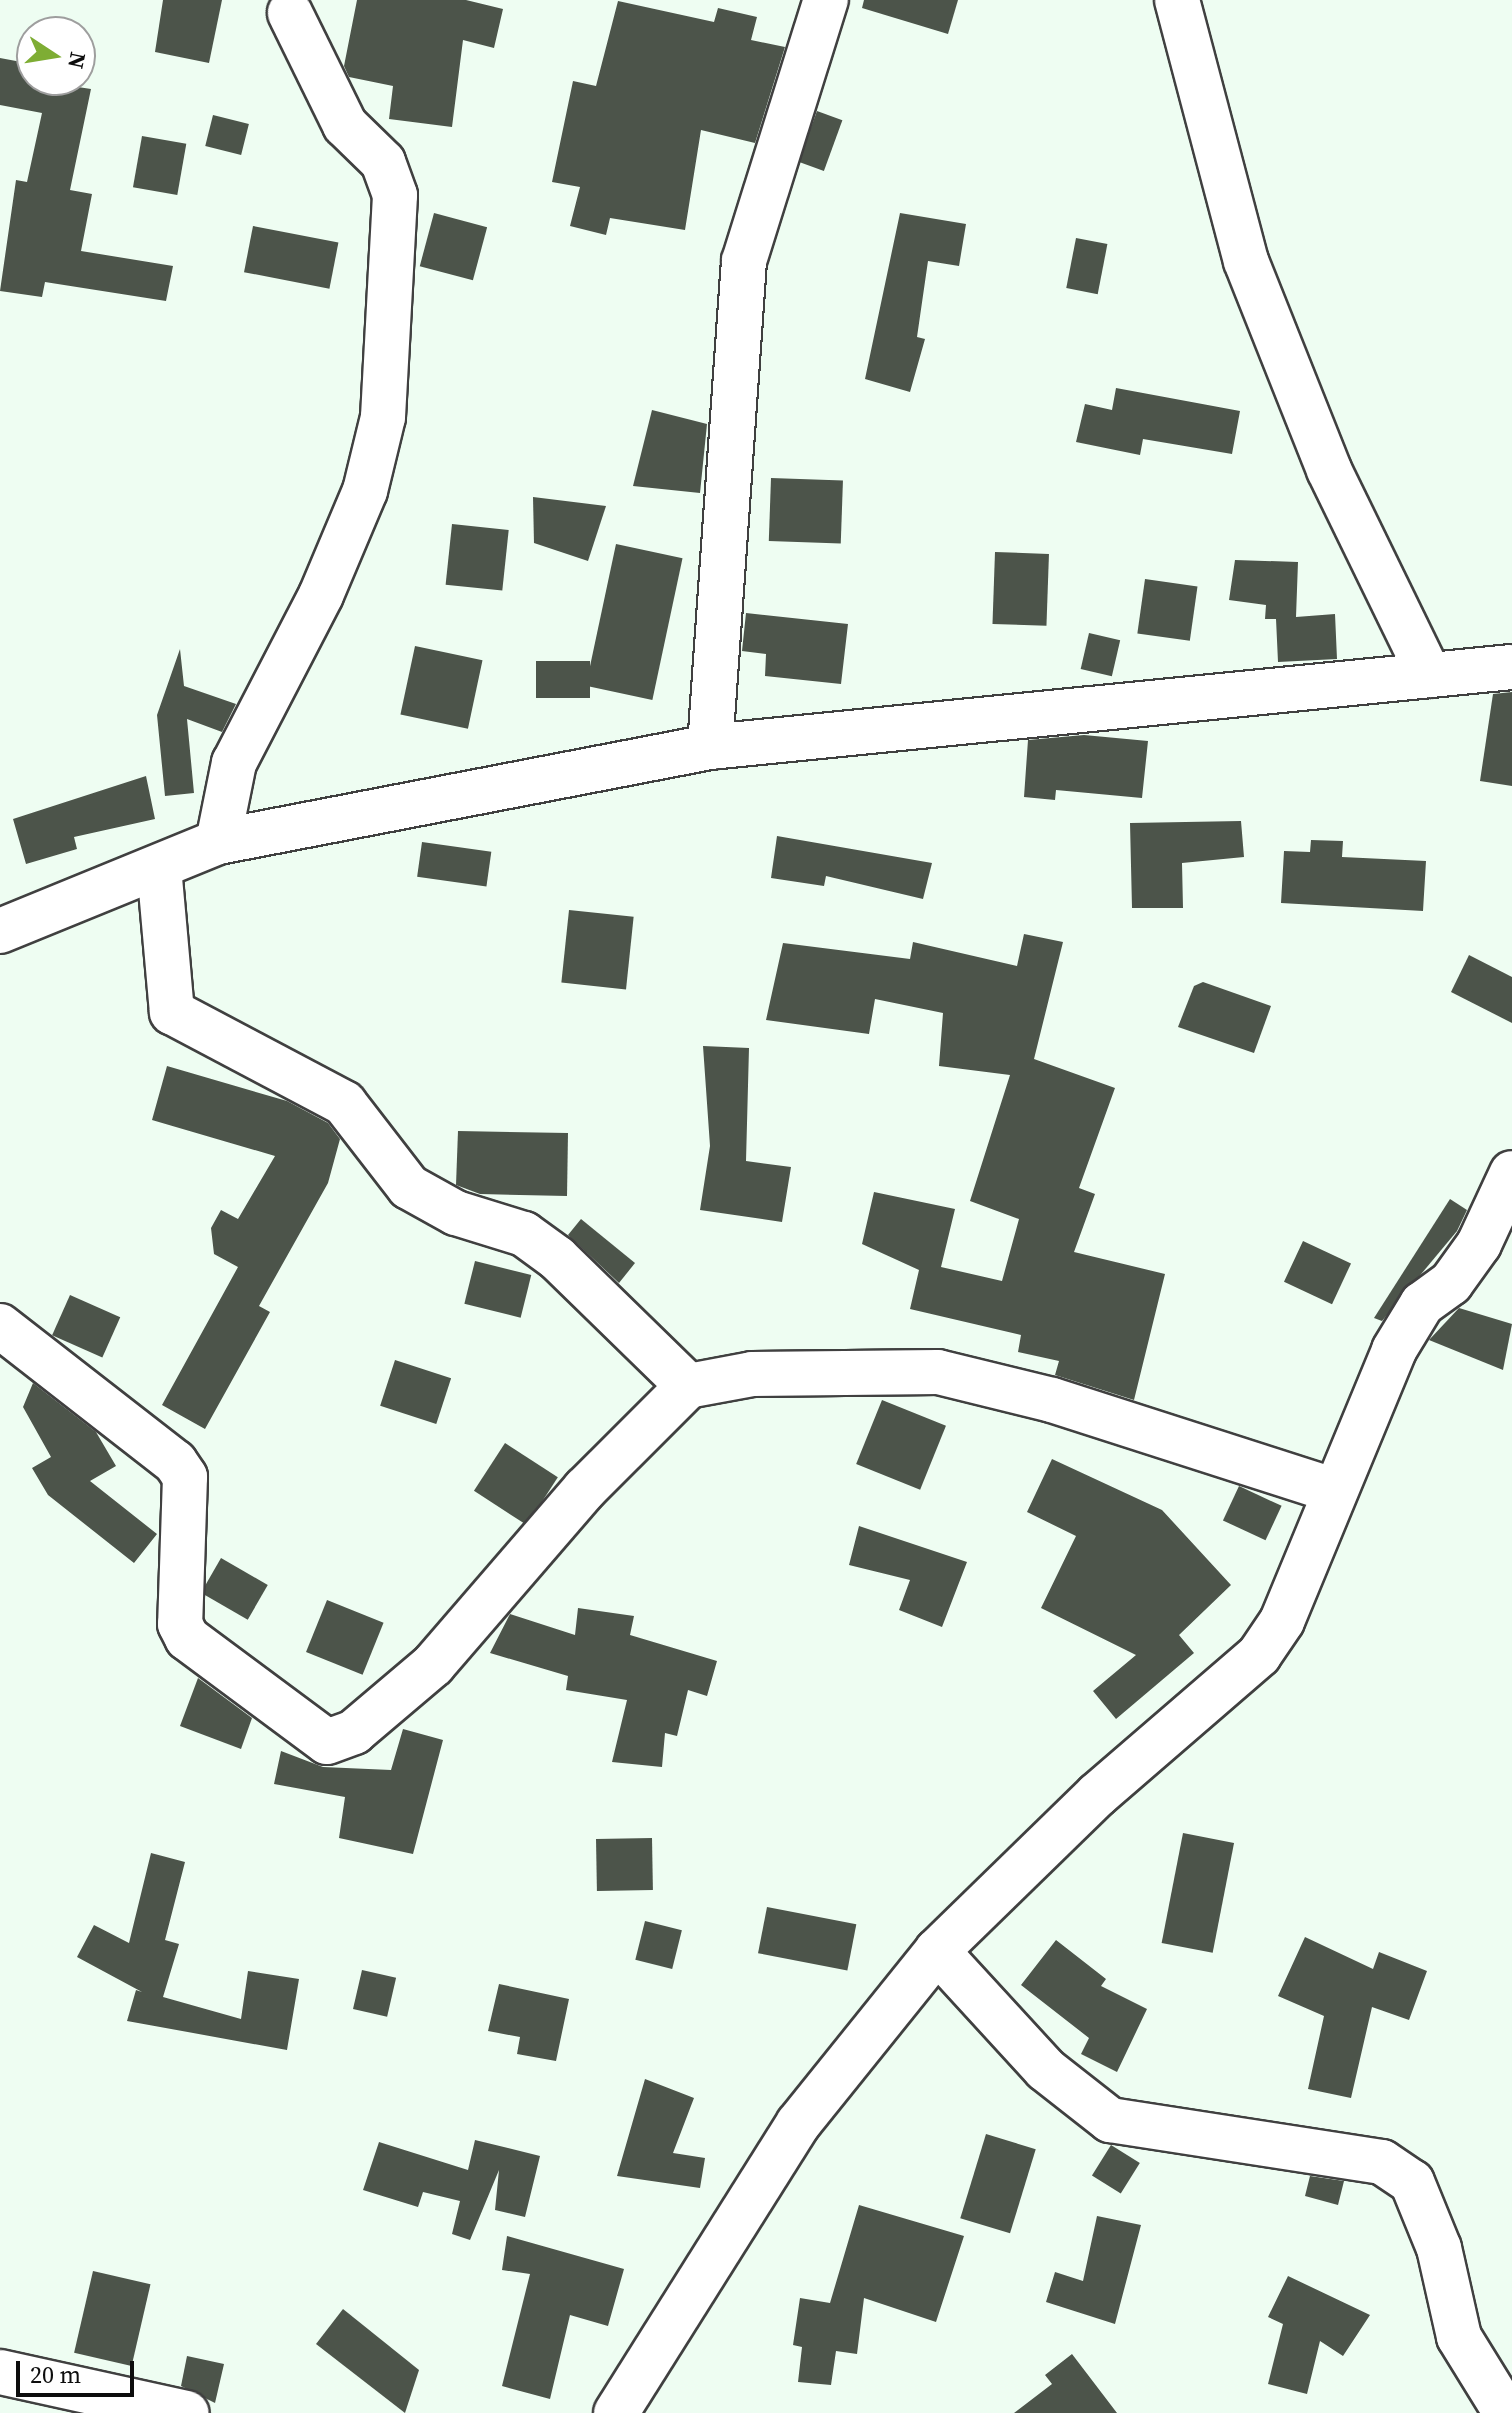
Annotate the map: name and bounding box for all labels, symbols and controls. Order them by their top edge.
north arrow [16,16,96,96]
text: N [61,50,94,72]
scale bar [20,2345,138,2395]
text: 20 m [30,2358,81,2391]

